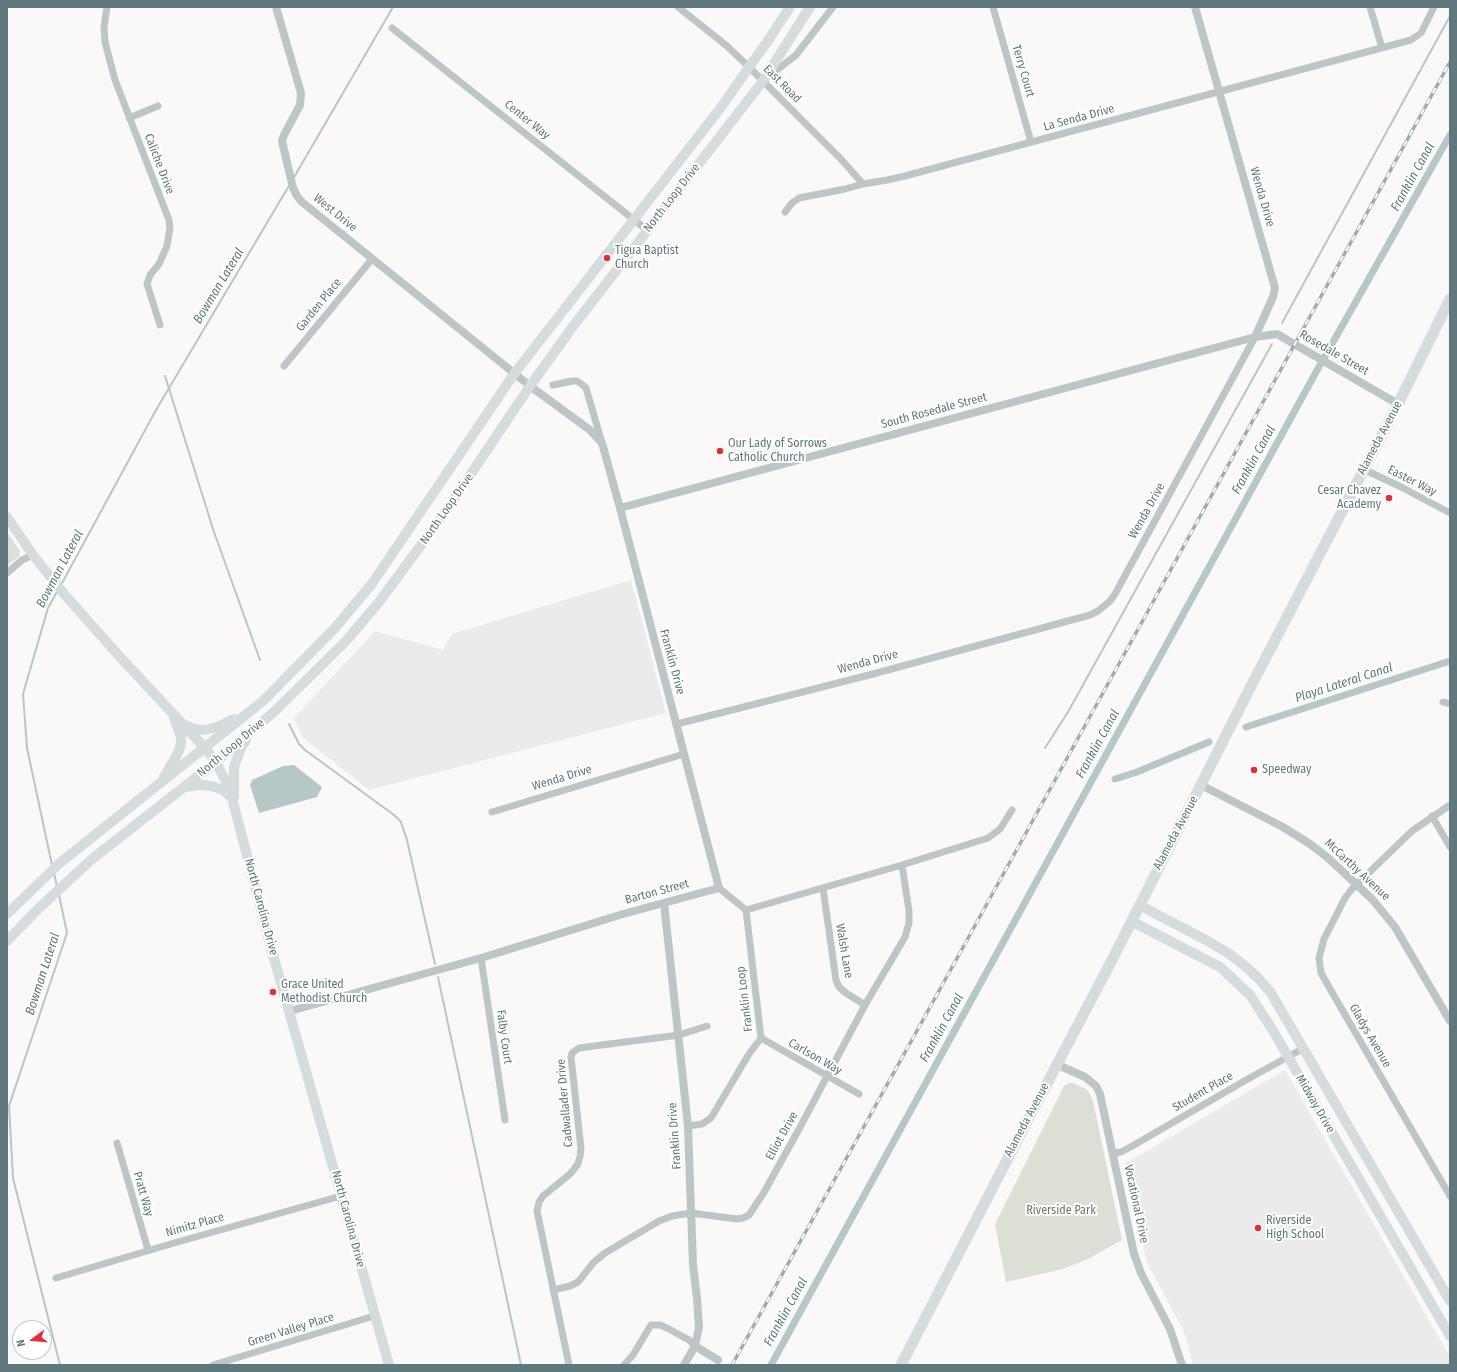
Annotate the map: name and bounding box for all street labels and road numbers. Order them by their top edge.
street label: Terry Court [1009,43,1037,99]
street label: East Road [760,62,804,106]
street label: Center Way [501,97,553,143]
street label: La Senda Drive [1042,102,1116,134]
street label: Caliche Drive [141,132,177,196]
street label: North Loop Drive [641,161,703,235]
street label: Wenda Drive [1247,165,1277,229]
street label: West Drive [310,191,360,235]
street label: Garden Place [293,276,345,334]
street label: Rosedale Street [1297,327,1371,379]
street label: South Rosedale Street [880,390,988,432]
street label: Alameda Avenue [1354,399,1406,477]
street label: Easter Way [1385,463,1439,499]
street label: North Loop Drive [417,471,477,547]
street label: Wenda Drive [1126,481,1168,541]
street label: Franklin Drive [656,628,688,696]
street label: Wenda Drive [836,647,900,677]
street label: North Loop Drive [195,716,267,780]
street label: Wenda Drive [530,762,594,794]
street label: Alameda Avenue [1150,794,1202,872]
street label: McCarthy Avenue [1321,836,1393,904]
street label: North Carolina Drive [241,857,281,957]
street label: Barton Street [624,877,690,907]
street label: Walsh Lane [832,923,856,979]
street label: Franklin Loop [734,965,756,1033]
street label: Gladys Avenue [1346,1001,1394,1071]
street label: Falby Court [493,1009,515,1065]
street label: Carlson Way [786,1036,844,1078]
street label: Cadwallader Drive [554,1058,576,1148]
street label: Student Place [1170,1069,1236,1115]
street label: Midway Drive [1293,1072,1337,1136]
street label: Alameda Avenue [1001,1081,1053,1159]
street label: Franklin Drive [665,1102,685,1170]
street label: Elliot Drive [763,1109,801,1163]
street label: Vocational Drive [1121,1163,1151,1245]
street label: North Carolina Drive [328,1169,368,1269]
street label: Pratt Way [130,1170,156,1218]
street label: Nimitz Place [164,1210,226,1240]
street label: Green Valley Place [246,1310,336,1350]

